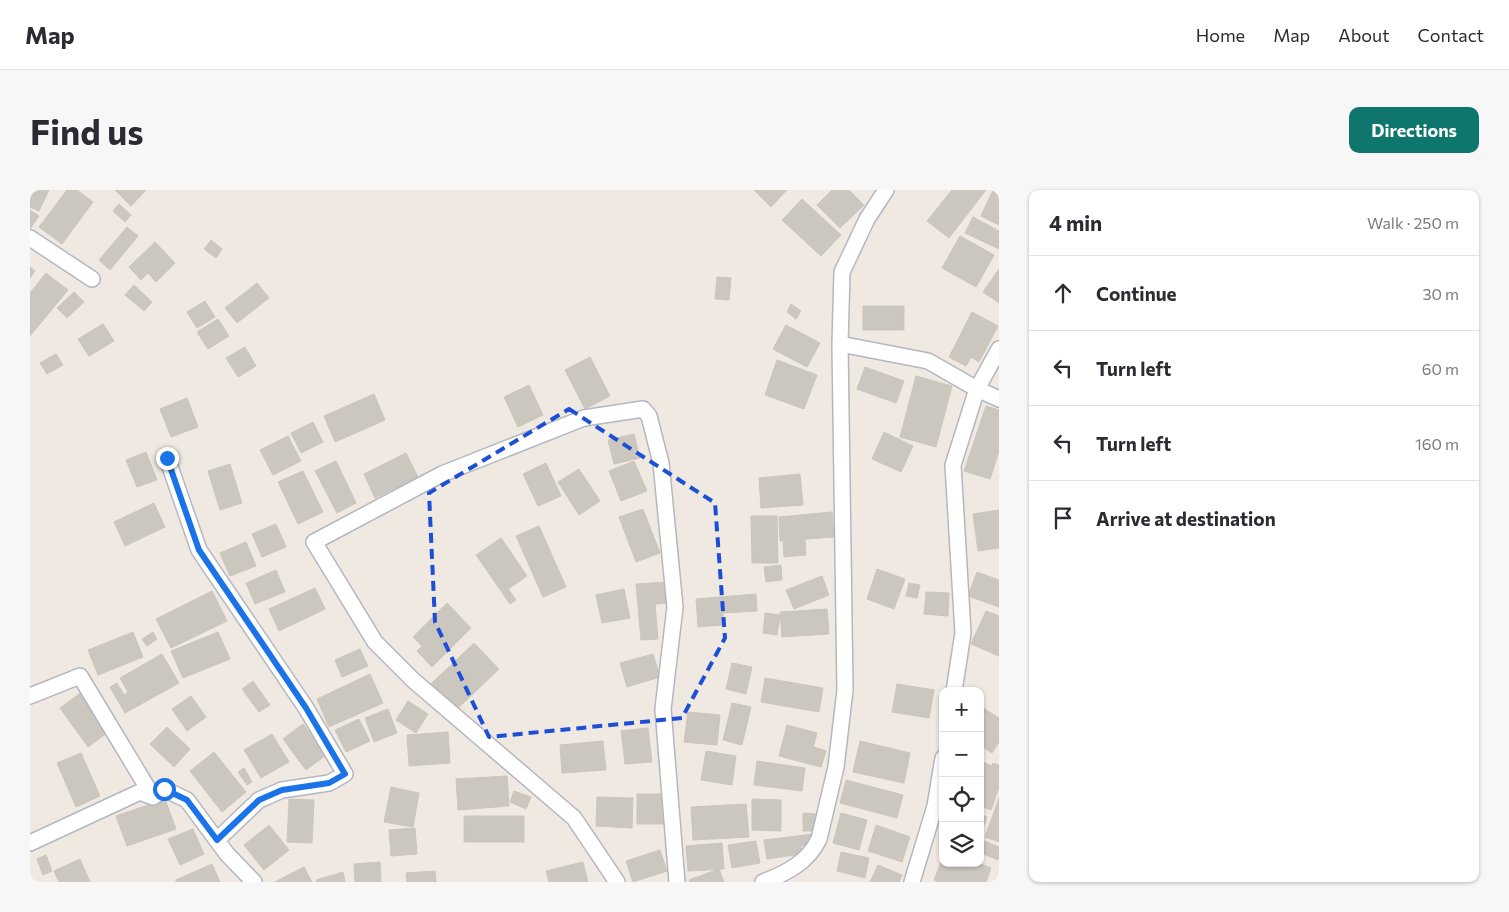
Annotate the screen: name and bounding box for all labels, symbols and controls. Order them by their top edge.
text: Map [25,20,75,49]
text: Home [1196,24,1245,46]
text: Map [1273,24,1310,46]
text: About [1338,24,1390,46]
text: Contact [1418,24,1484,46]
button: Directions [1349,107,1479,153]
text: Find us [30,109,144,152]
text: 4 min [1049,210,1102,235]
text: Walk · 250 m [1367,213,1459,232]
icon: ahead [1049,279,1077,307]
text: Continue [1096,282,1176,305]
text: 30 m [1422,284,1459,303]
icon: left [1049,354,1077,382]
text: Turn left [1096,357,1171,380]
text: 60 m [1422,359,1459,378]
icon: left [1049,429,1077,457]
text: Turn left [1096,432,1171,455]
text: 160 m [1415,434,1459,453]
route end [156,447,179,470]
icon: arrive [1049,504,1077,532]
text: Arrive at destination [1096,507,1276,530]
map controls [939,687,984,867]
button: + [939,687,984,732]
button: − [939,732,984,777]
button: locate [939,777,984,822]
route start [153,778,176,801]
button: layers [939,822,984,867]

